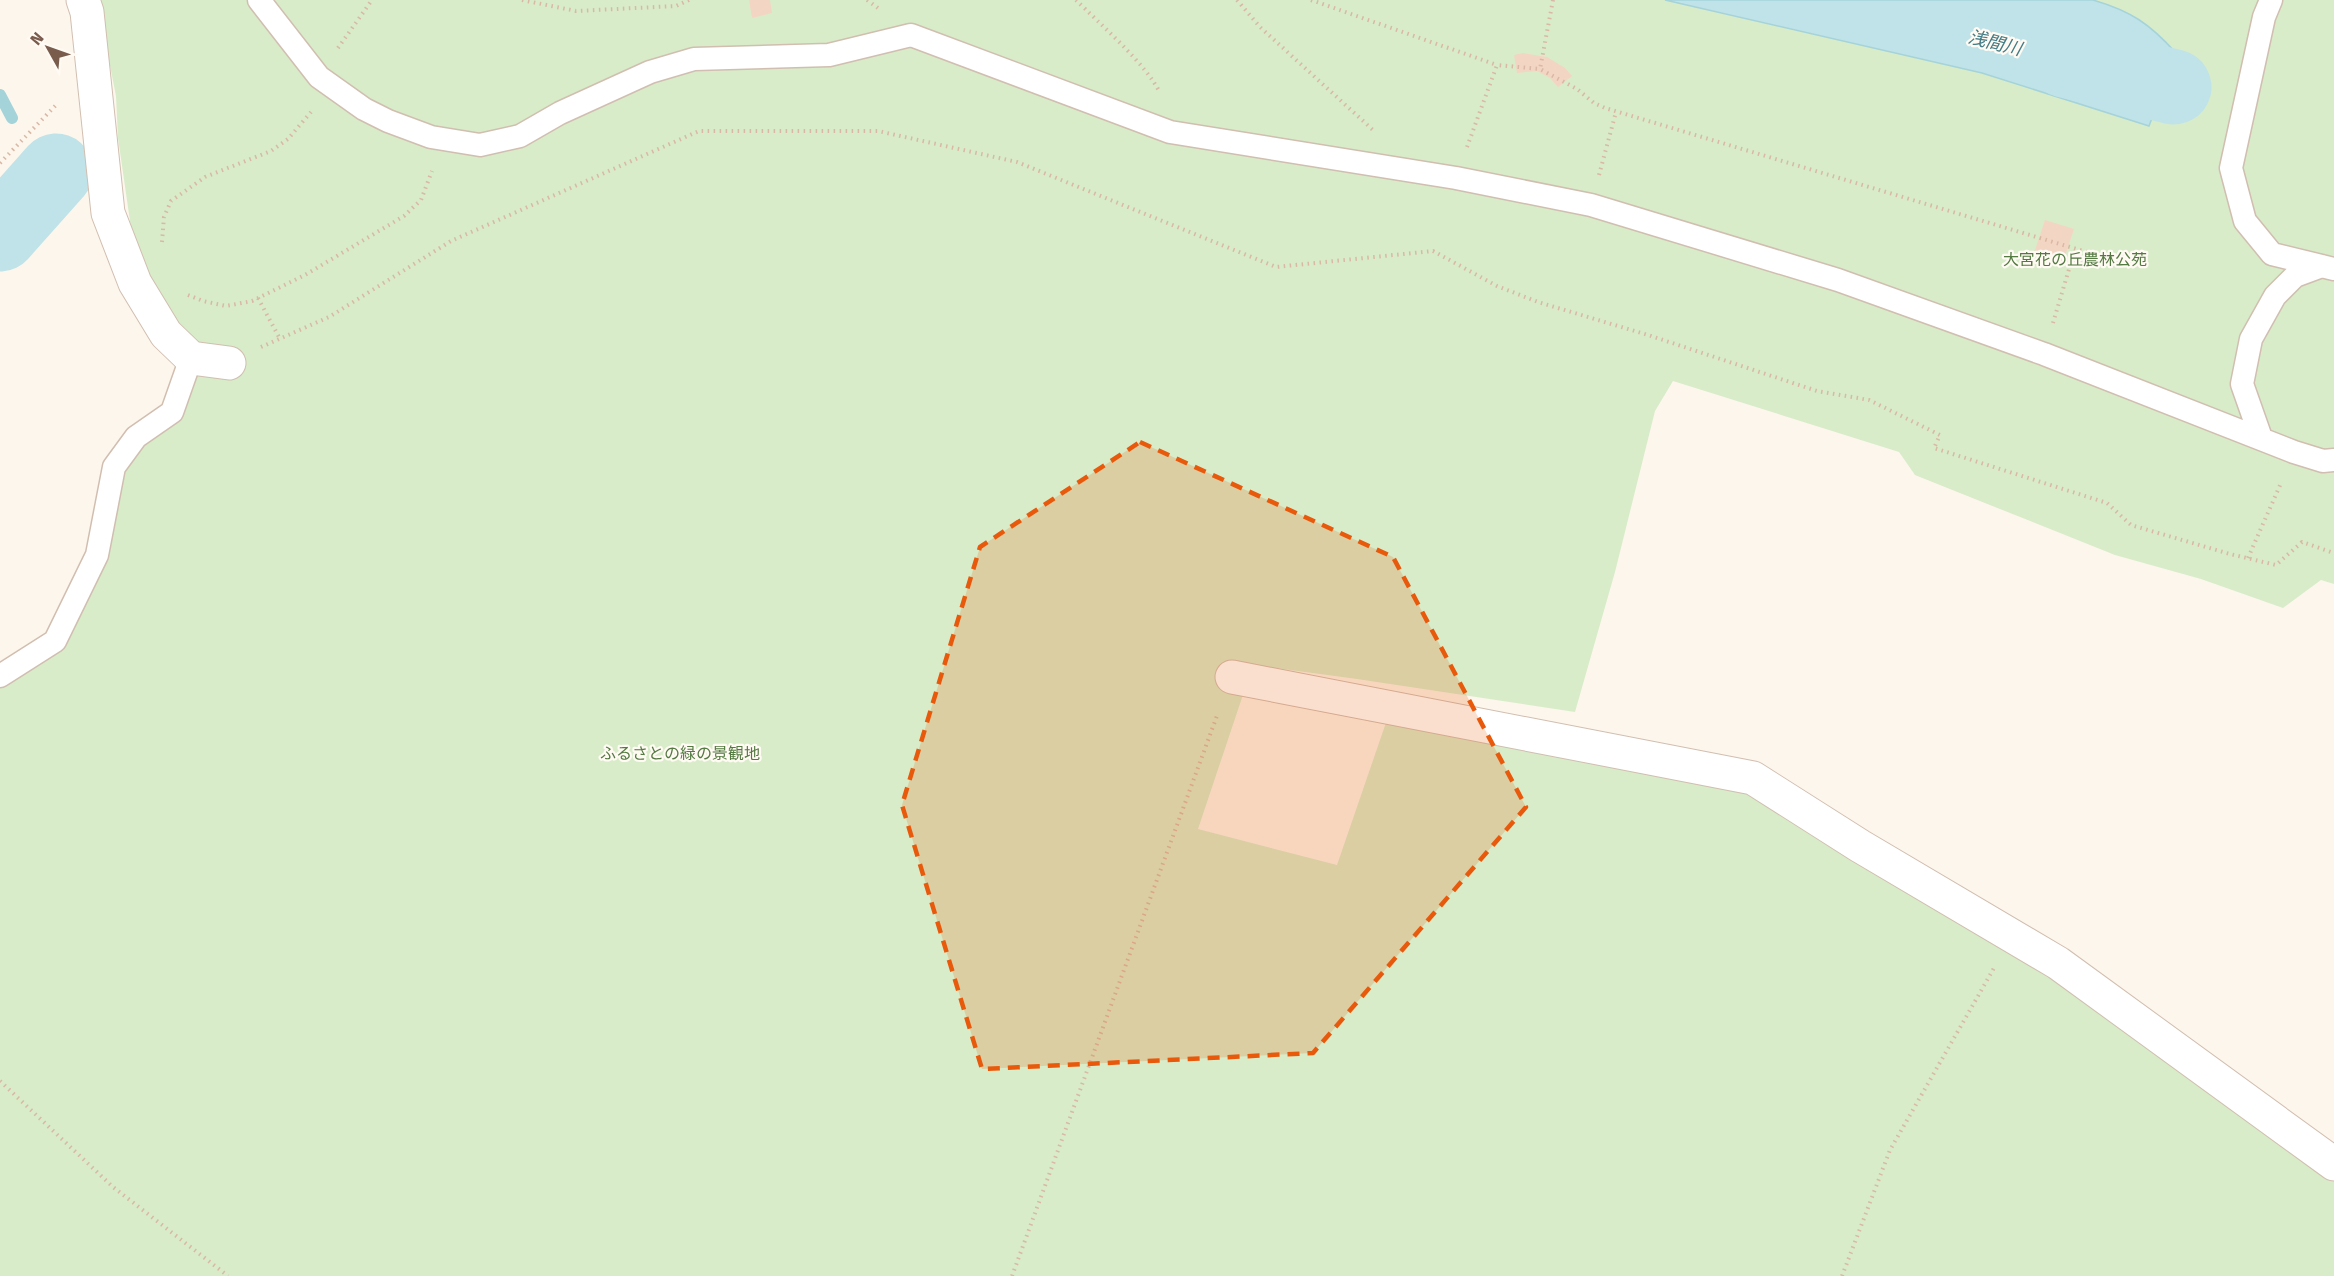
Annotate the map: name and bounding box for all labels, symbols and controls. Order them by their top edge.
north arrow [18,18,78,78]
water label: 浅間川 [1966,26,2026,61]
text: N [26,29,48,49]
park label: 大宮花の丘農林公苑 [2003,250,2147,269]
park label: ふるさとの緑の景観地 [600,744,760,763]

